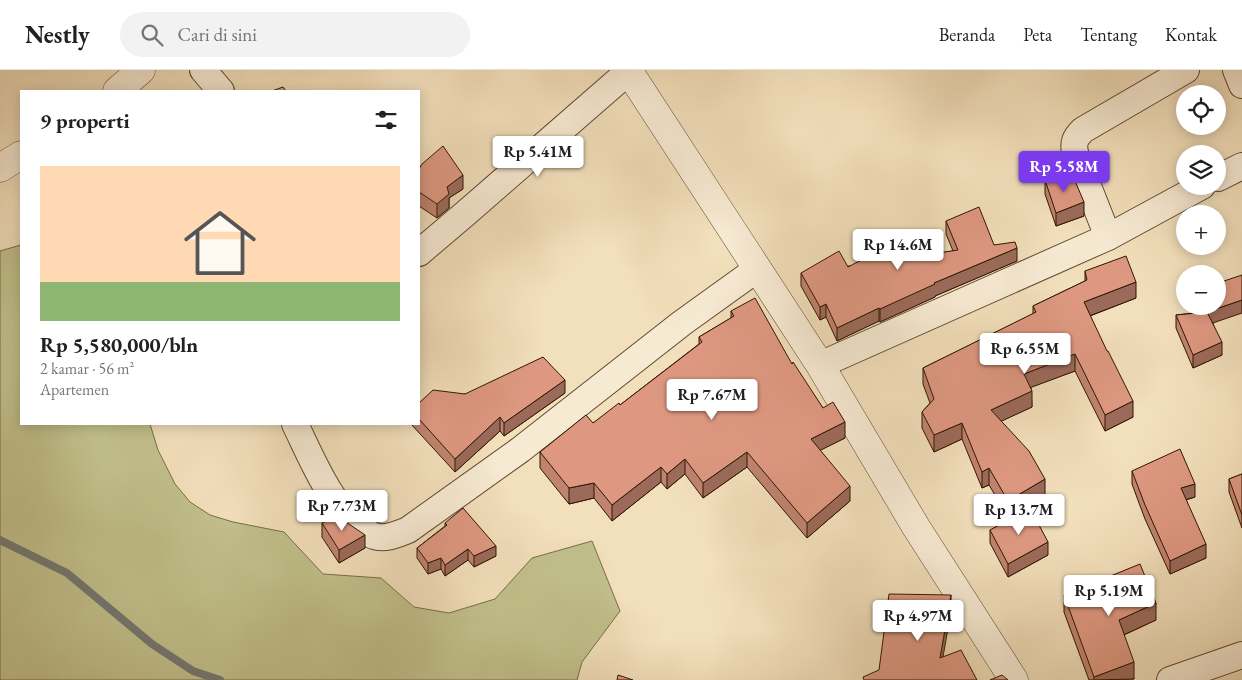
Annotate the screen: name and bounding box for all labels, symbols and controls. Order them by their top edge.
search box [120,12,470,57]
text: Nestly [25,19,90,50]
icon: search [138,21,166,49]
text: Cari di sini [178,22,257,47]
text: Beranda [939,23,995,46]
text: Peta [1023,23,1052,46]
text: Tentang [1080,23,1137,46]
text: Kontak [1165,23,1217,46]
map controls [1176,85,1226,315]
button: locate [1176,85,1226,135]
icon: filters [372,106,400,134]
text: 9 properti [40,107,130,134]
pin: Rp 5.41M [486,136,590,178]
text: Rp 5.41M [504,141,572,162]
button: layers [1176,145,1226,195]
pin: Rp 5.58M [1012,150,1116,193]
text: Rp 5.58M [1030,156,1098,177]
icon: home [175,198,265,288]
button: + [1176,205,1226,255]
pin: Rp 14.6M [846,228,950,271]
text: Rp 14.6M [864,234,932,255]
button: − [1176,265,1226,315]
text: Rp 5,580,000/bln [40,331,198,358]
pin: Rp 6.55M [973,332,1077,375]
text: Rp 6.55M [991,338,1059,359]
text: 2 kamar · 56 m² [40,358,134,379]
pin: Rp 7.67M [660,378,764,421]
text: Apartemen [40,379,109,400]
text: Rp 7.67M [678,384,746,405]
pin: Rp 7.73M [290,490,394,532]
pin: Rp 13.7M [967,494,1071,536]
text: Rp 7.73M [308,495,376,516]
text: Rp 13.7M [985,499,1053,520]
pin: Rp 5.19M [1057,574,1161,617]
text: Rp 5.19M [1075,580,1143,601]
pin: Rp 4.97M [866,600,970,642]
text: Rp 4.97M [884,605,952,626]

